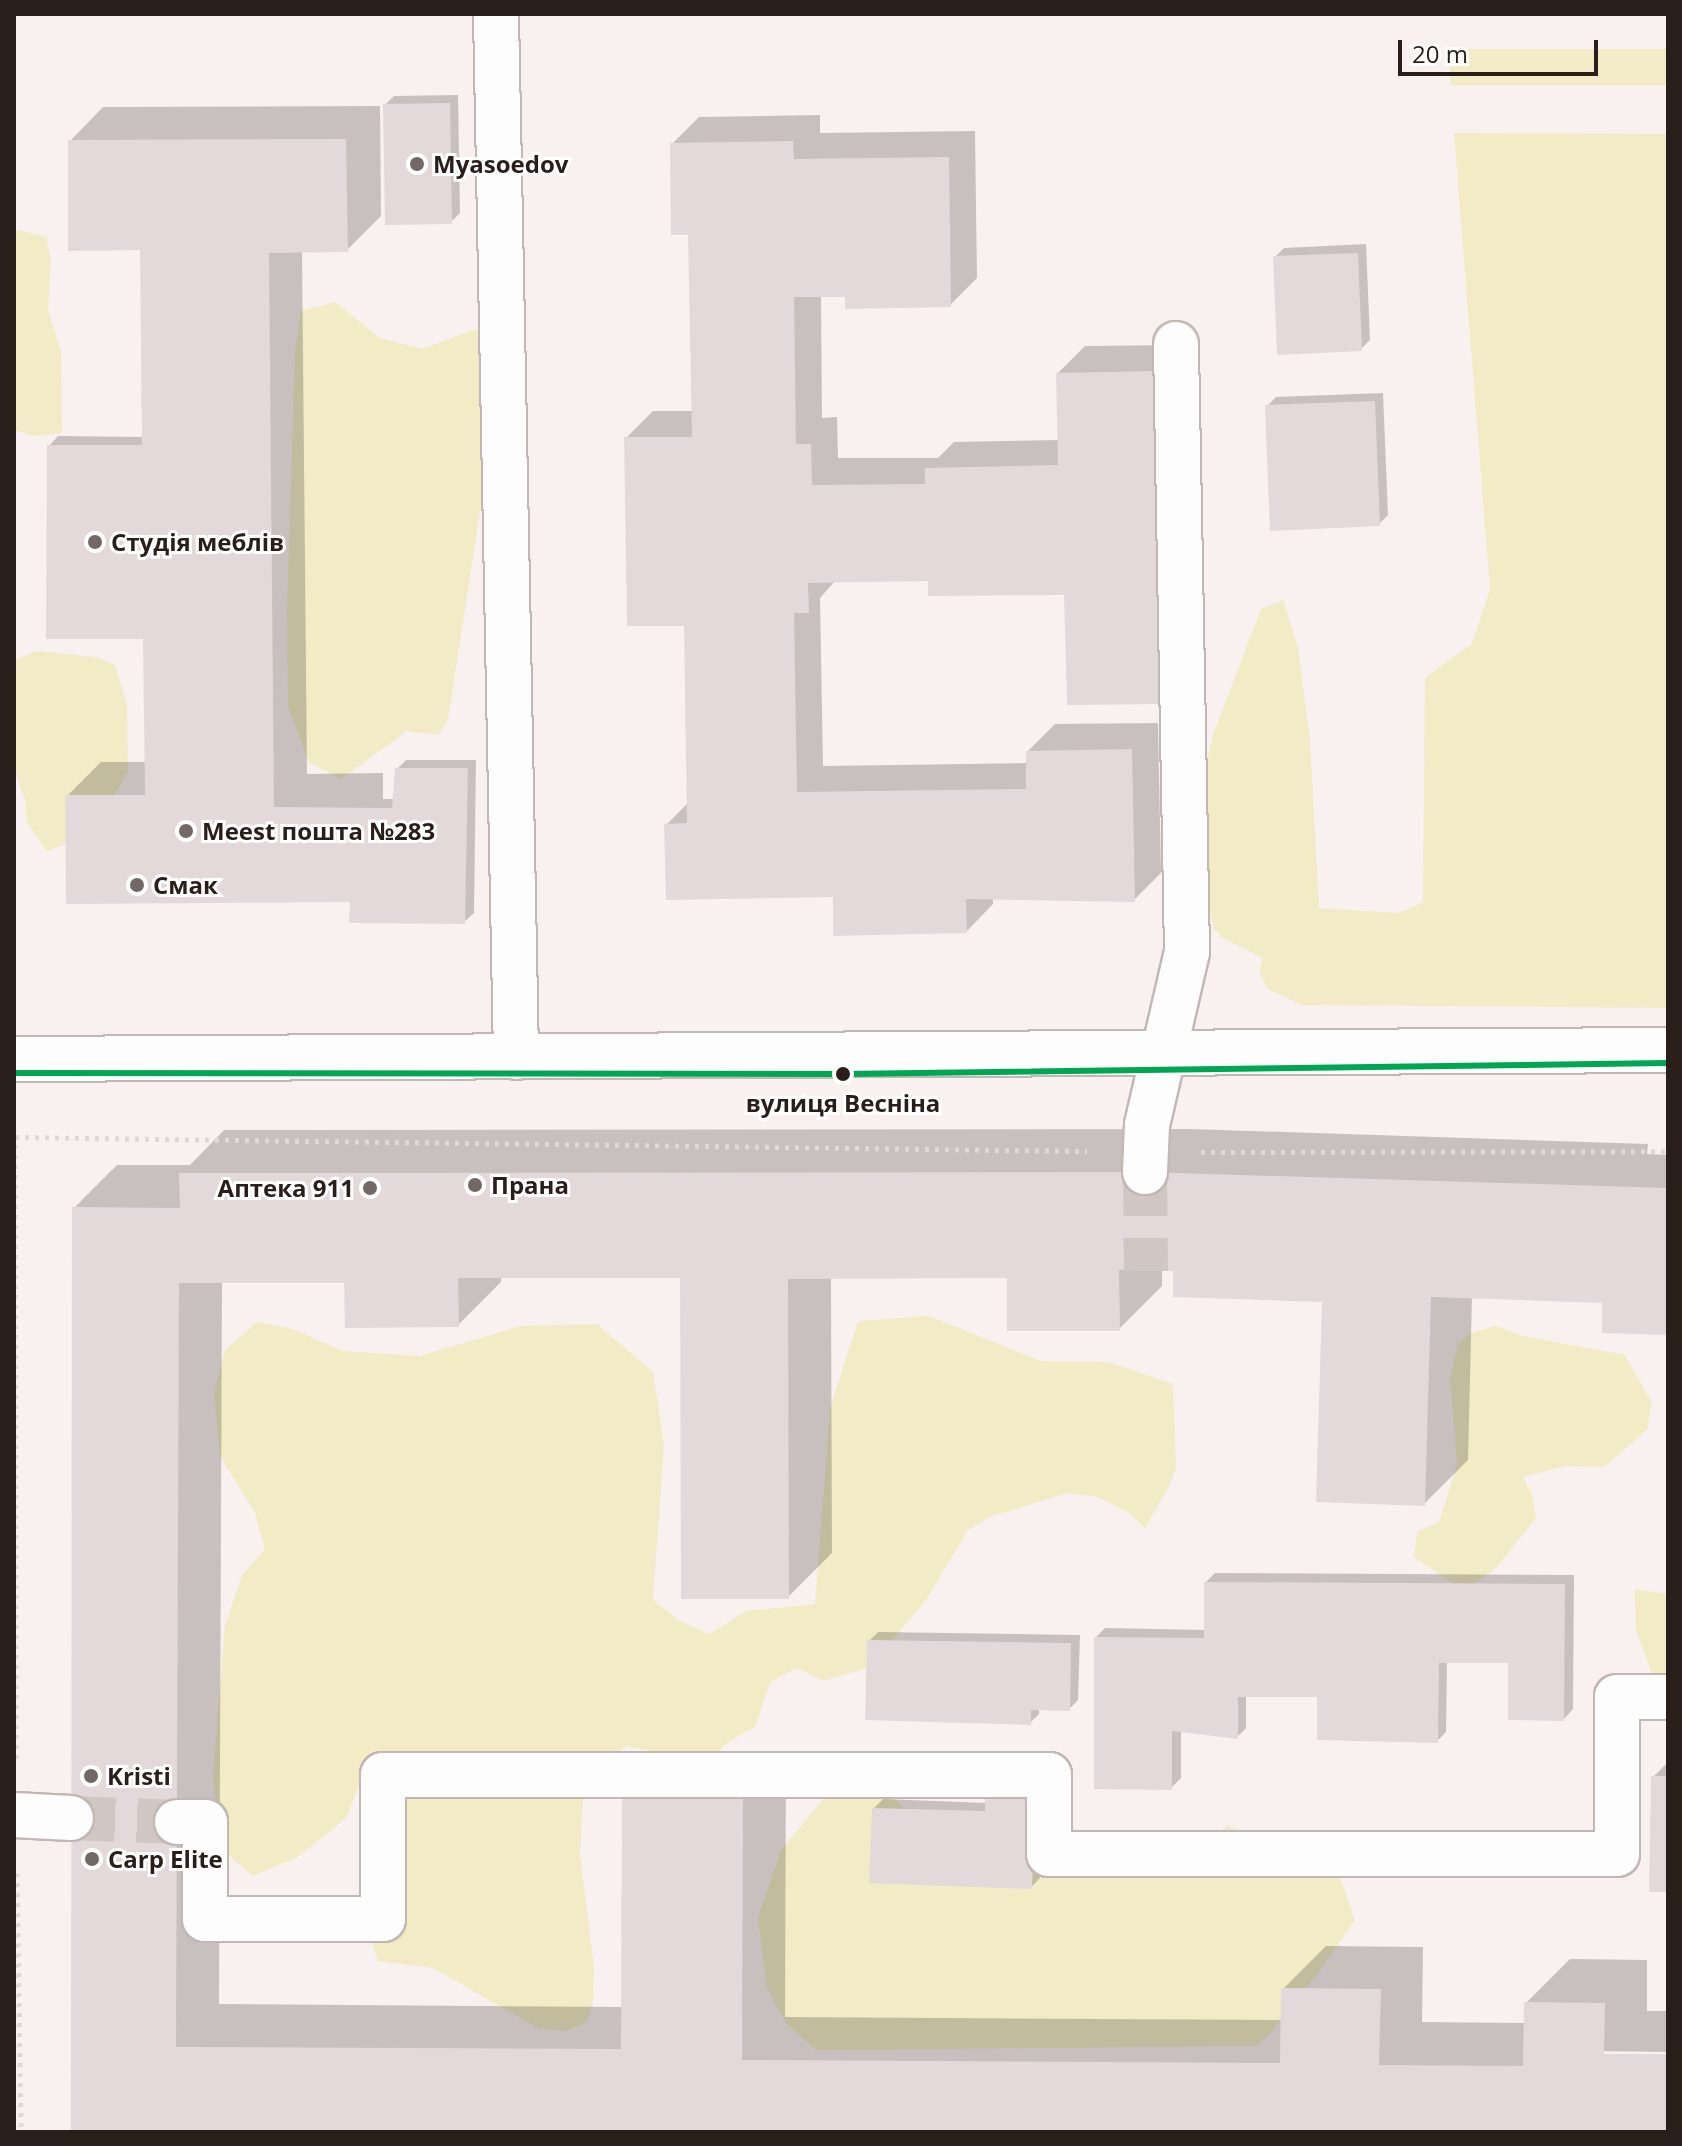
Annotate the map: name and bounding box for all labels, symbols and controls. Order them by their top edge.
scale bar [1402,24,1602,74]
text: 20 m [1412,37,1468,70]
place label: Myasoedov [433,150,568,178]
marker: Myasoedov [408,155,426,173]
place label: Студія меблів [111,528,284,556]
marker: Студія меблів [86,533,104,551]
place label: Meest пошта №283 [202,817,435,845]
marker: Meest пошта №283 [177,822,195,840]
place label: Смак [153,871,218,899]
marker: Смак [128,876,146,894]
marker: вулиця Весніна [832,1063,854,1085]
place label: вулиця Весніна [746,1089,940,1117]
place label: Прана [491,1171,569,1199]
place label: Аптека 911 [218,1174,354,1202]
marker: Прана [466,1176,484,1194]
marker: Аптека 911 [361,1179,379,1197]
place label: Kristi [107,1762,171,1790]
marker: Kristi [82,1767,100,1785]
place label: Carp Elite [108,1845,223,1873]
marker: Carp Elite [83,1850,101,1868]

